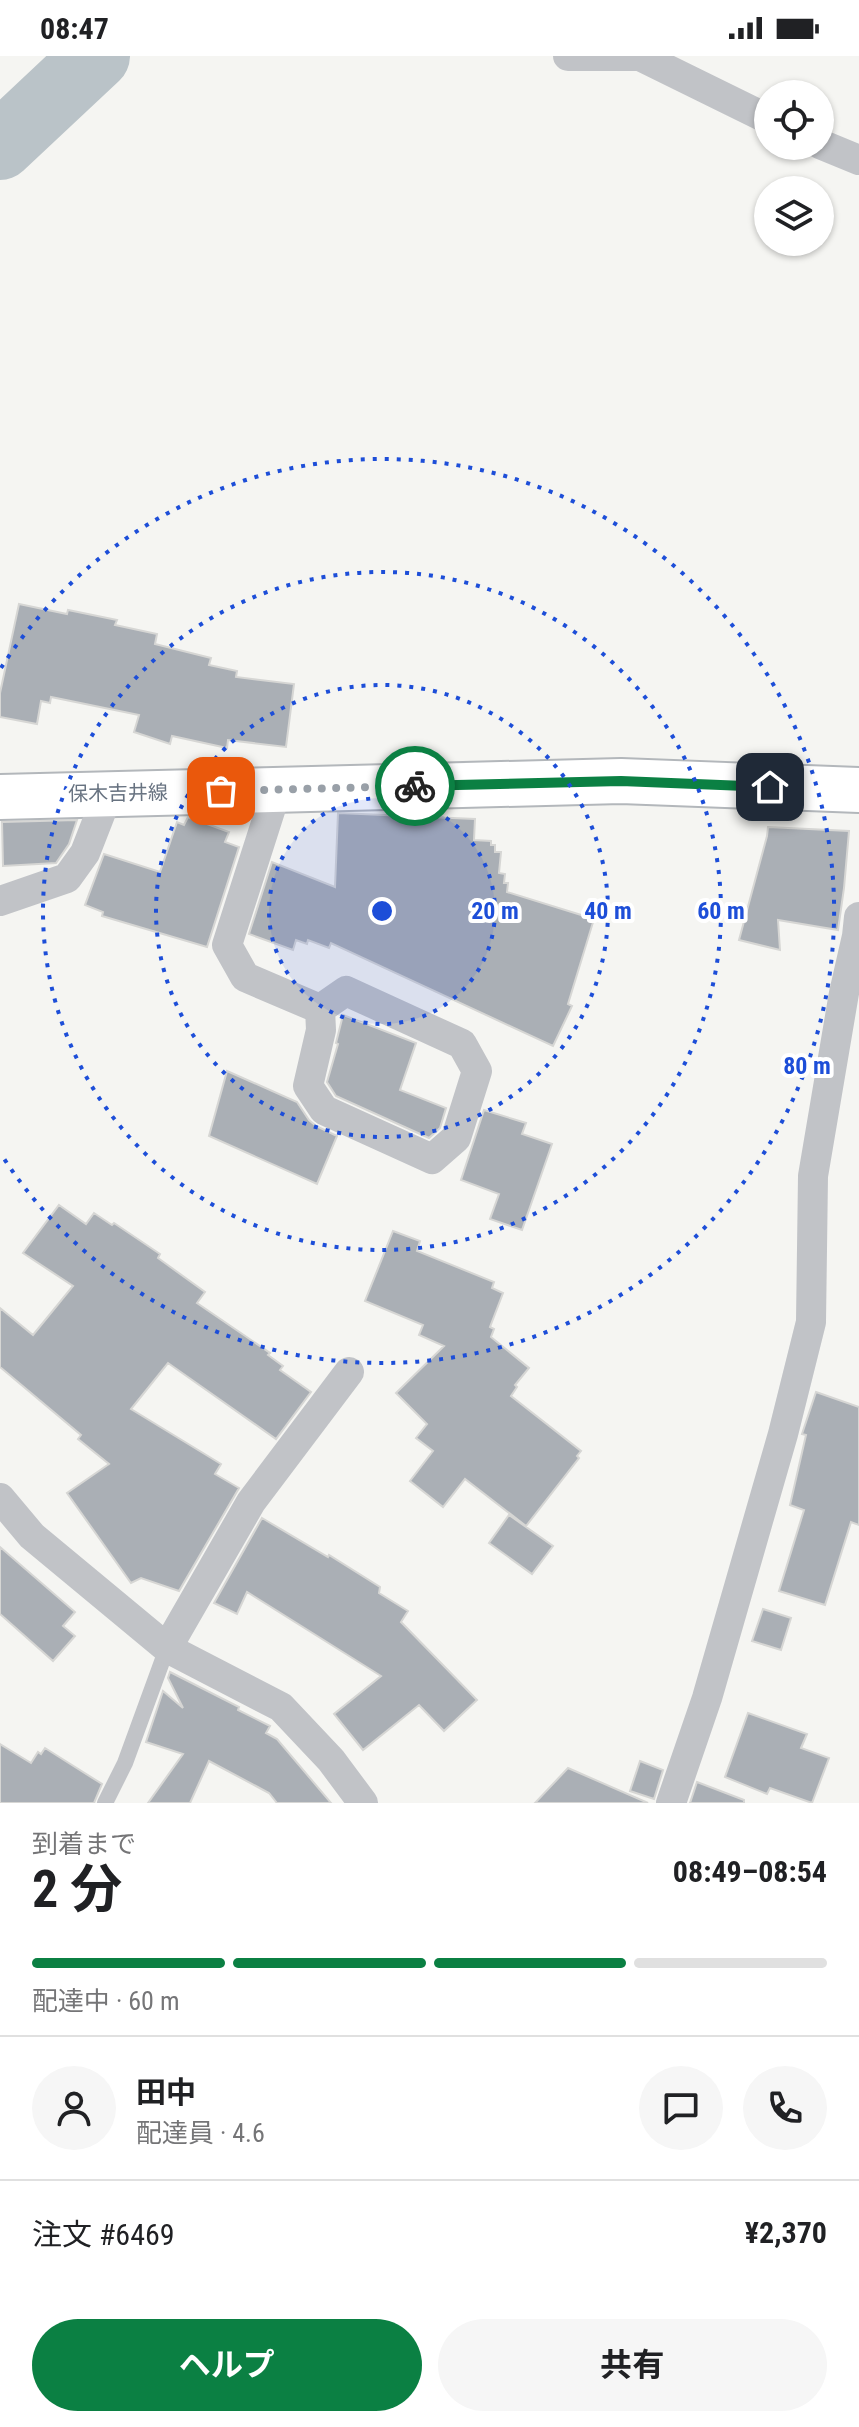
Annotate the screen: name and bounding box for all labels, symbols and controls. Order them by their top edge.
text: 08:47 [40,11,109,46]
map controls [754,80,834,256]
button: locate [754,80,834,160]
button: layers [754,176,834,256]
courier [375,746,455,826]
pin [736,753,804,821]
pin [187,757,255,825]
icon: bike [393,764,437,808]
icon: home [748,765,792,809]
icon: bag [199,769,243,813]
street label: 保木吉井線 [68,780,168,806]
centre of rings [368,897,396,925]
text: 20 m [471,897,519,925]
text: 40 m [584,897,632,925]
text: 60 m [697,897,745,925]
text: 80 m [783,1052,831,1080]
text: 到着まで [32,1829,136,1859]
text: 08:49–08:54 [673,1854,827,1889]
text: 2 分 [32,1859,122,1920]
text: 配達中 · 60 m [32,1986,179,2016]
button: person [32,2066,116,2150]
button: chat [639,2066,723,2150]
button: phone [743,2066,827,2150]
text: 田中 [136,2075,196,2110]
text: 配達員 · 4.6 [136,2118,265,2148]
text: ¥2,370 [745,2215,827,2250]
text: 注文 #6469 [32,2217,175,2252]
button: ヘルプ [32,2319,422,2411]
button: 共有 [438,2319,827,2411]

